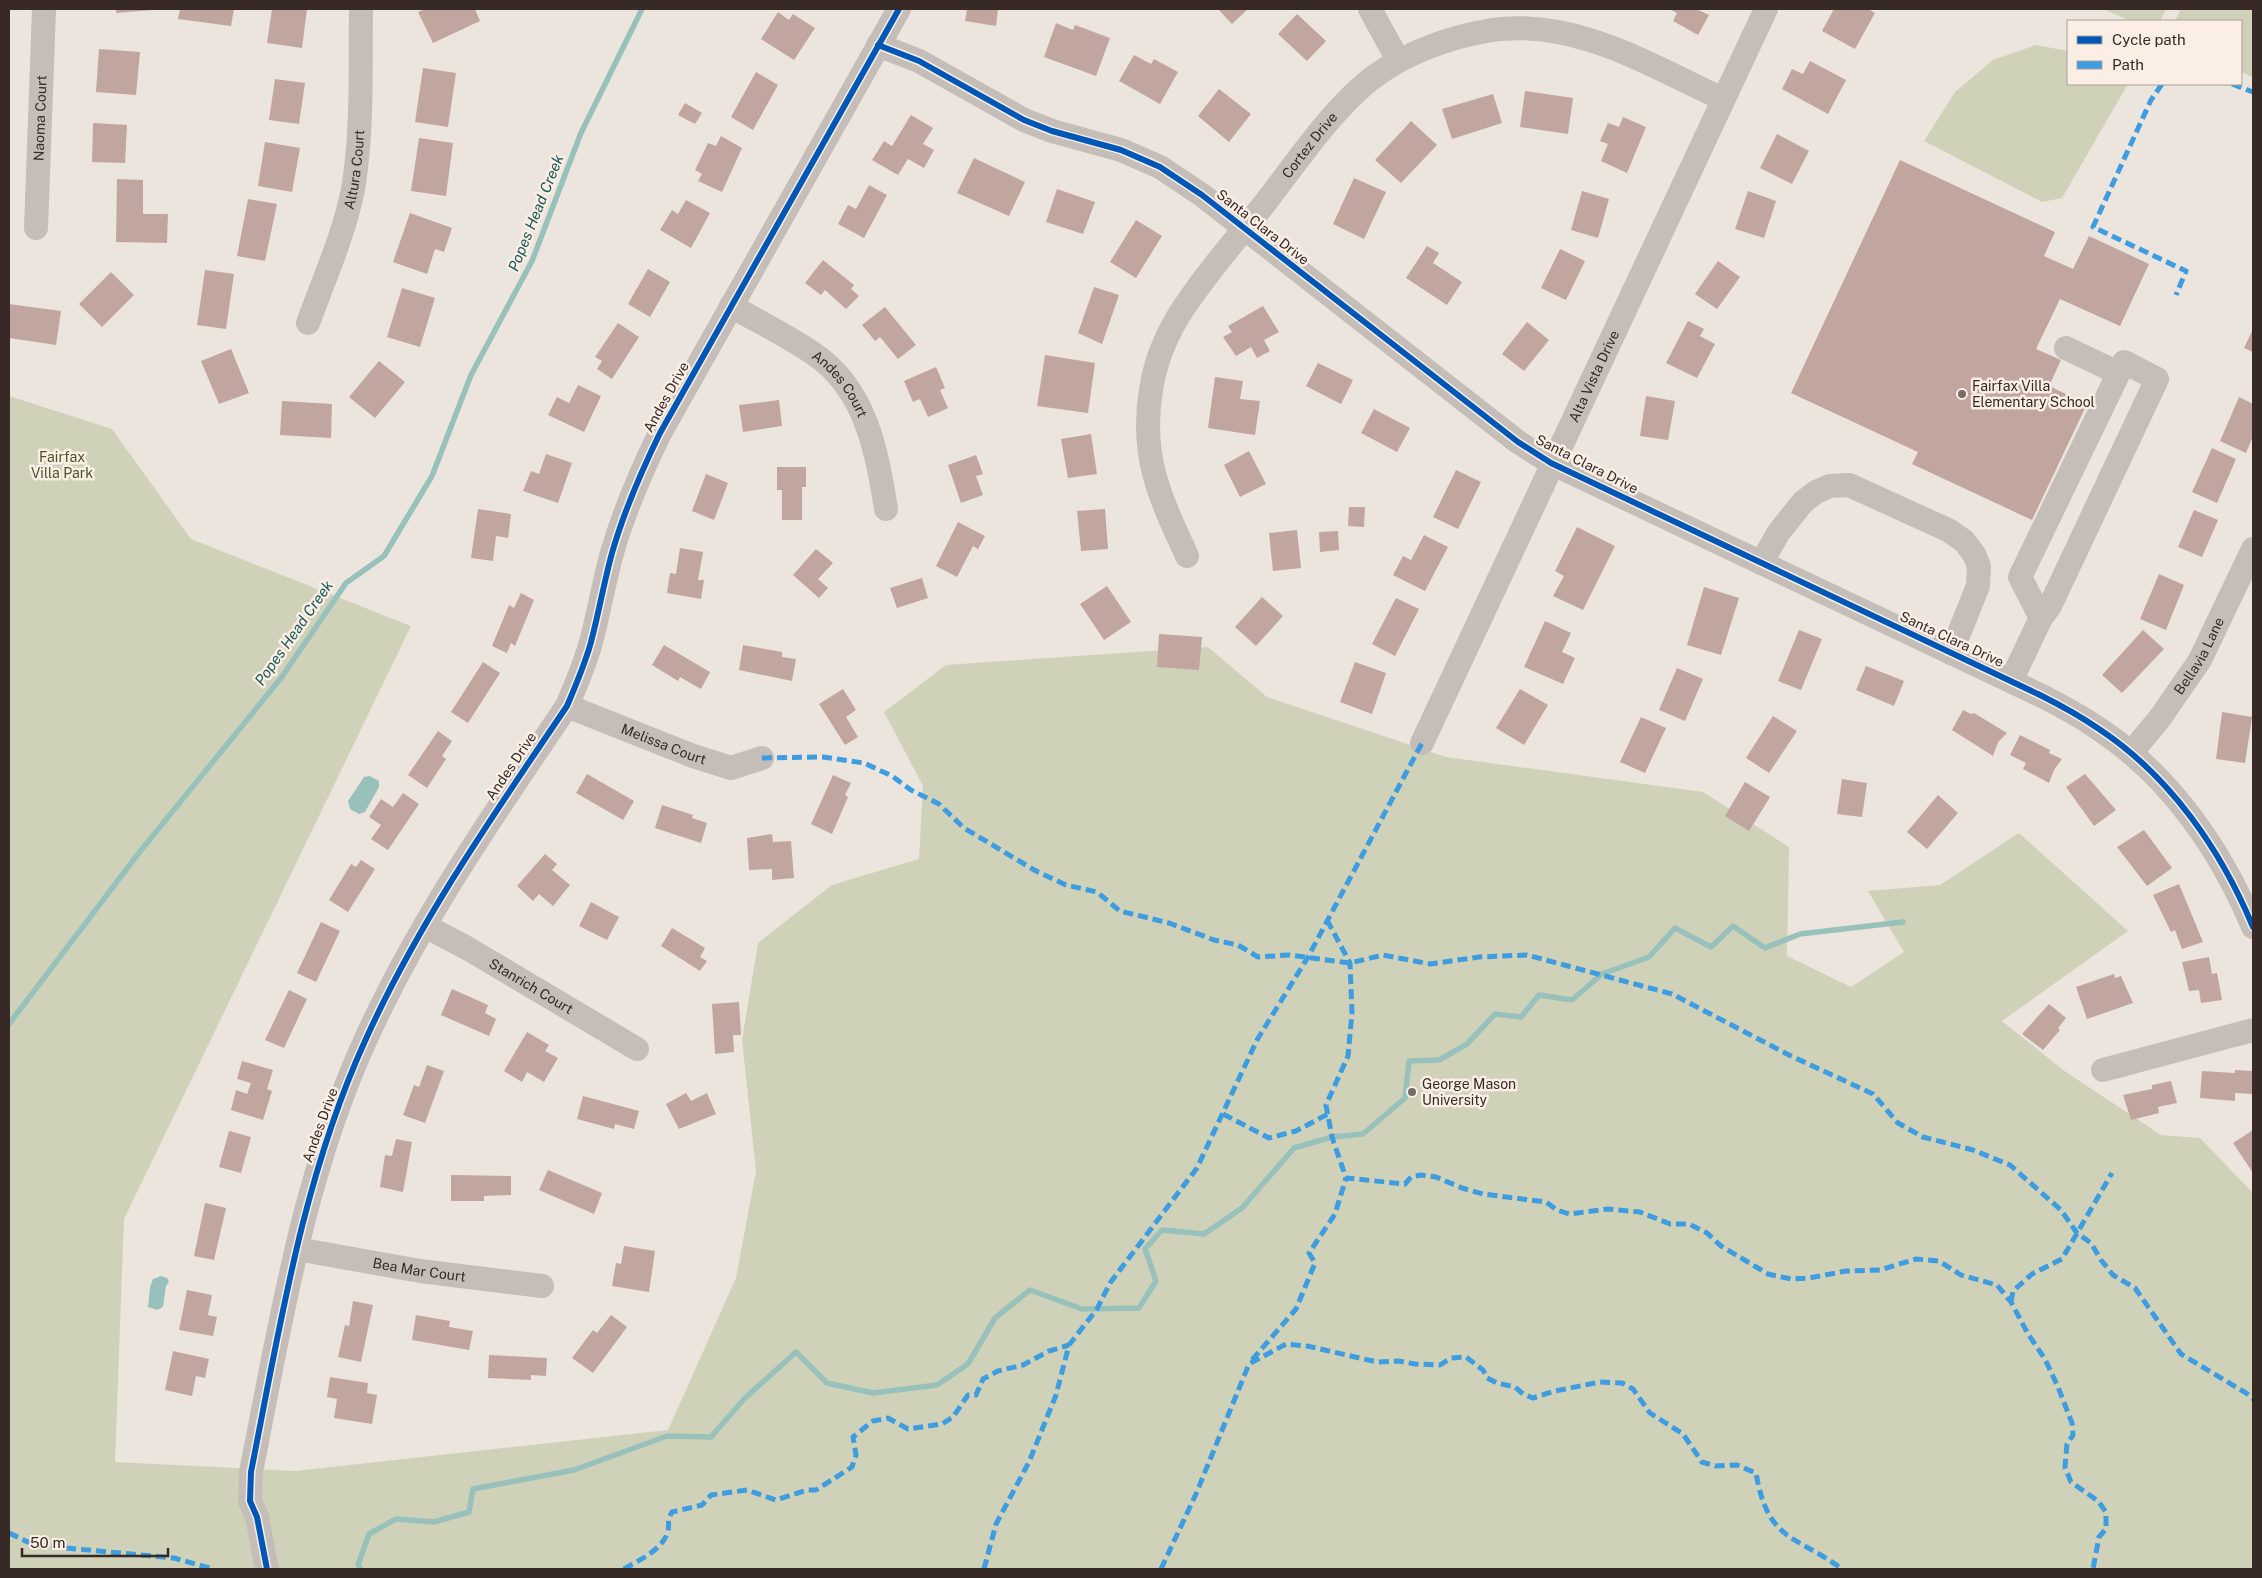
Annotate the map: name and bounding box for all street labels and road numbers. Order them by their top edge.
street label: Naoma Court [30,75,50,161]
street label: Cortez Drive [1279,109,1341,181]
street label: Altura Court [341,129,367,211]
street label: Santa Clara Drive [1214,186,1312,268]
street label: Alta Vista Drive [1565,328,1622,425]
street label: Andes Court [809,347,871,420]
street label: Andes Drive [640,359,692,435]
street label: Santa Clara Drive [1533,431,1641,497]
street label: Santa Clara Drive [1897,608,2007,670]
street label: Bellavia Lane [2171,615,2227,698]
street label: Melissa Court [619,720,708,768]
street label: Andes Drive [483,729,540,803]
street label: Stanrich Court [486,955,576,1017]
street label: Andes Drive [299,1085,341,1164]
street label: Bea Mar Court [371,1255,467,1285]

